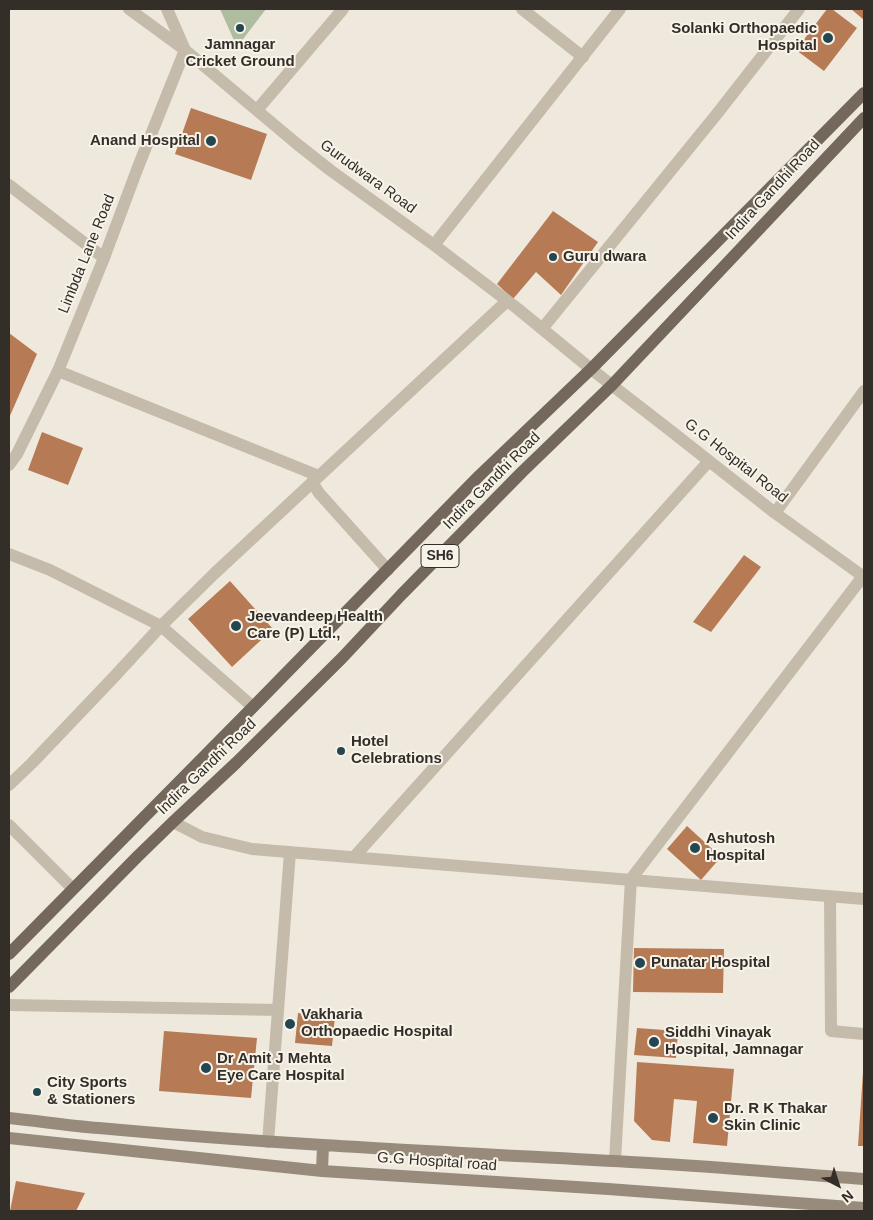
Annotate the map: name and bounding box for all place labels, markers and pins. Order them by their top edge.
place label: Solanki Orthopaedic Hospital [671,20,817,55]
marker: Jamnagar Cricket Ground [234,22,246,34]
marker: Solanki Orthopaedic Hospital [821,31,835,45]
place label: Jamnagar Cricket Ground [185,36,295,71]
place label: Anand Hospital [90,132,200,150]
marker: Anand Hospital [204,134,218,148]
place label: Guru dwara [563,248,646,266]
marker: Guru dwara [547,251,559,263]
place label: Jeevandeep Health Care (P) Ltd., [247,608,383,643]
marker: Jeevandeep Health Care (P) Ltd., [229,619,243,633]
place label: Hotel Celebrations [351,733,442,768]
marker: Hotel Celebrations [335,745,347,757]
place label: Ashutosh Hospital [706,830,775,865]
marker: Ashutosh Hospital [688,841,702,855]
place label: Punatar Hospital [651,954,770,972]
marker: Punatar Hospital [633,956,647,970]
place label: Vakharia Orthopaedic Hospital [301,1006,453,1041]
marker: Vakharia Orthopaedic Hospital [283,1017,297,1031]
place label: Siddhi Vinayak Hospital, Jamnagar [665,1024,803,1059]
marker: Siddhi Vinayak Hospital, Jamnagar [647,1035,661,1049]
place label: Dr Amit J Mehta Eye Care Hospital [217,1050,345,1085]
marker: Dr Amit J Mehta Eye Care Hospital [199,1061,213,1075]
place label: City Sports & Stationers [47,1074,135,1109]
marker: City Sports & Stationers [31,1086,43,1098]
place label: Dr. R K Thakar Skin Clinic [724,1100,827,1135]
marker: Dr. R K Thakar Skin Clinic [706,1111,720,1125]

